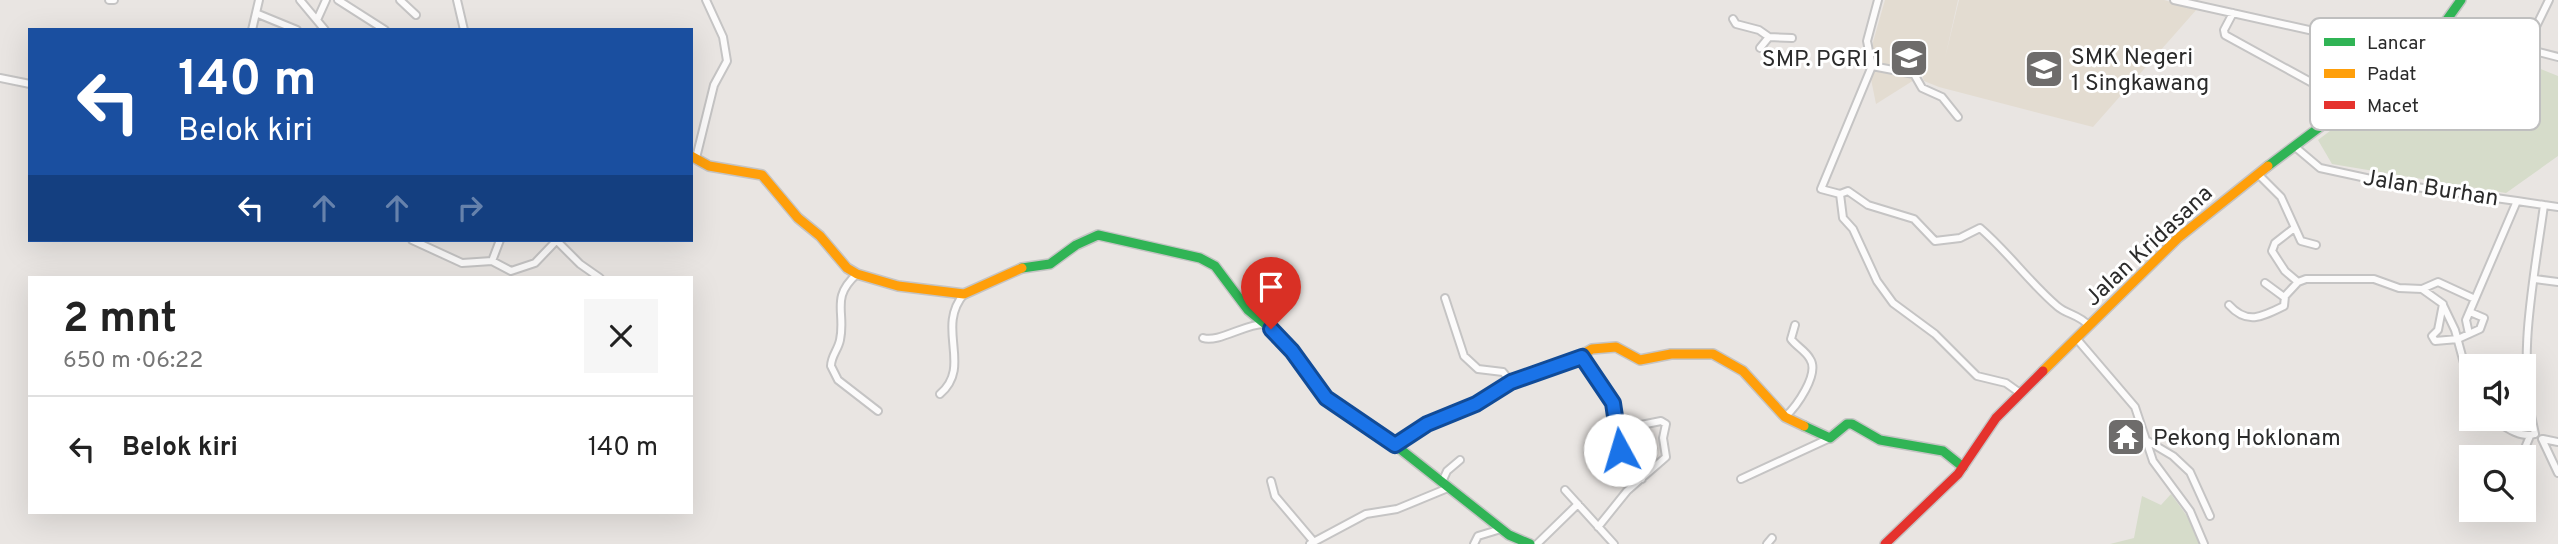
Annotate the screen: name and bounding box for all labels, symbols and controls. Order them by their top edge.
legend [2310,18,2540,130]
text: Lancar [2367,32,2426,56]
school or university icon: SMP. PGRI 1 [1888,37,1930,79]
place label: SMK Negeri 1 Singkawang [2071,44,2209,99]
place label: SMP. PGRI 1 [1762,46,1882,75]
school or university icon: SMK Negeri 1 Singkawang [2023,48,2065,90]
text: 140 m [178,51,317,113]
icon: left [63,56,154,147]
text: Padat [2367,63,2416,87]
text: Macet [2367,95,2419,119]
text: Belok kiri [178,112,313,152]
street label: Jalan Burhan [2361,164,2500,214]
street label: Jalan Kridasana [2080,180,2220,314]
icon: left [232,189,270,227]
icon: ahead [305,189,343,227]
icon: ahead [378,189,416,227]
icon: right [451,189,489,227]
pin [1241,257,1301,329]
icon: arrive [1252,268,1290,306]
text: 2 mnt [63,294,177,347]
button: close [584,299,658,373]
text: 650 m · 06:22 [63,347,203,376]
map controls [2459,354,2536,522]
button: sound [2459,354,2536,431]
position arrow [1583,413,1657,487]
temple icon: Pekong Hoklonam [2105,416,2147,458]
place label: Pekong Hoklonam [2153,425,2341,454]
icon: left [63,430,101,468]
text: Belok kiri [122,432,238,465]
text: 140 m [588,432,658,465]
button: search [2459,445,2536,522]

